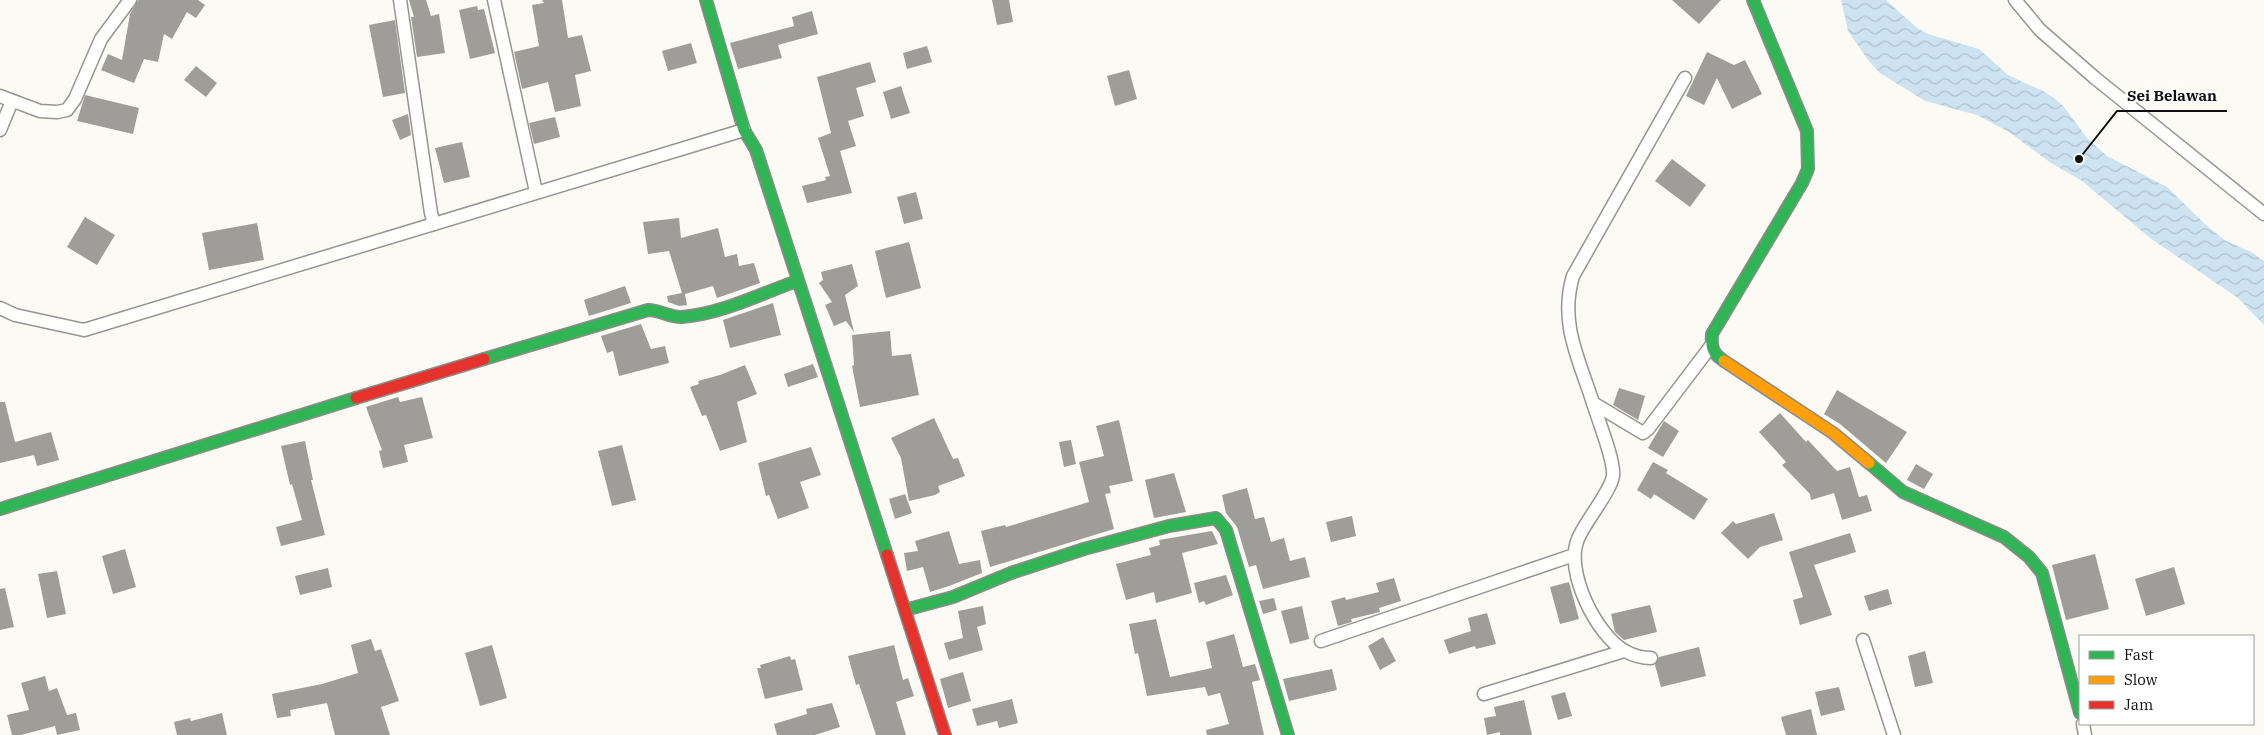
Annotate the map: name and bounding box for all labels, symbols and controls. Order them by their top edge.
callout: Sei Belawan [2117,81,2227,111]
text: Sei Belawan [2127,86,2217,105]
legend [2079,635,2254,725]
text: Fast [2124,645,2154,664]
text: Slow [2124,670,2158,689]
text: Jam [2124,695,2153,714]

